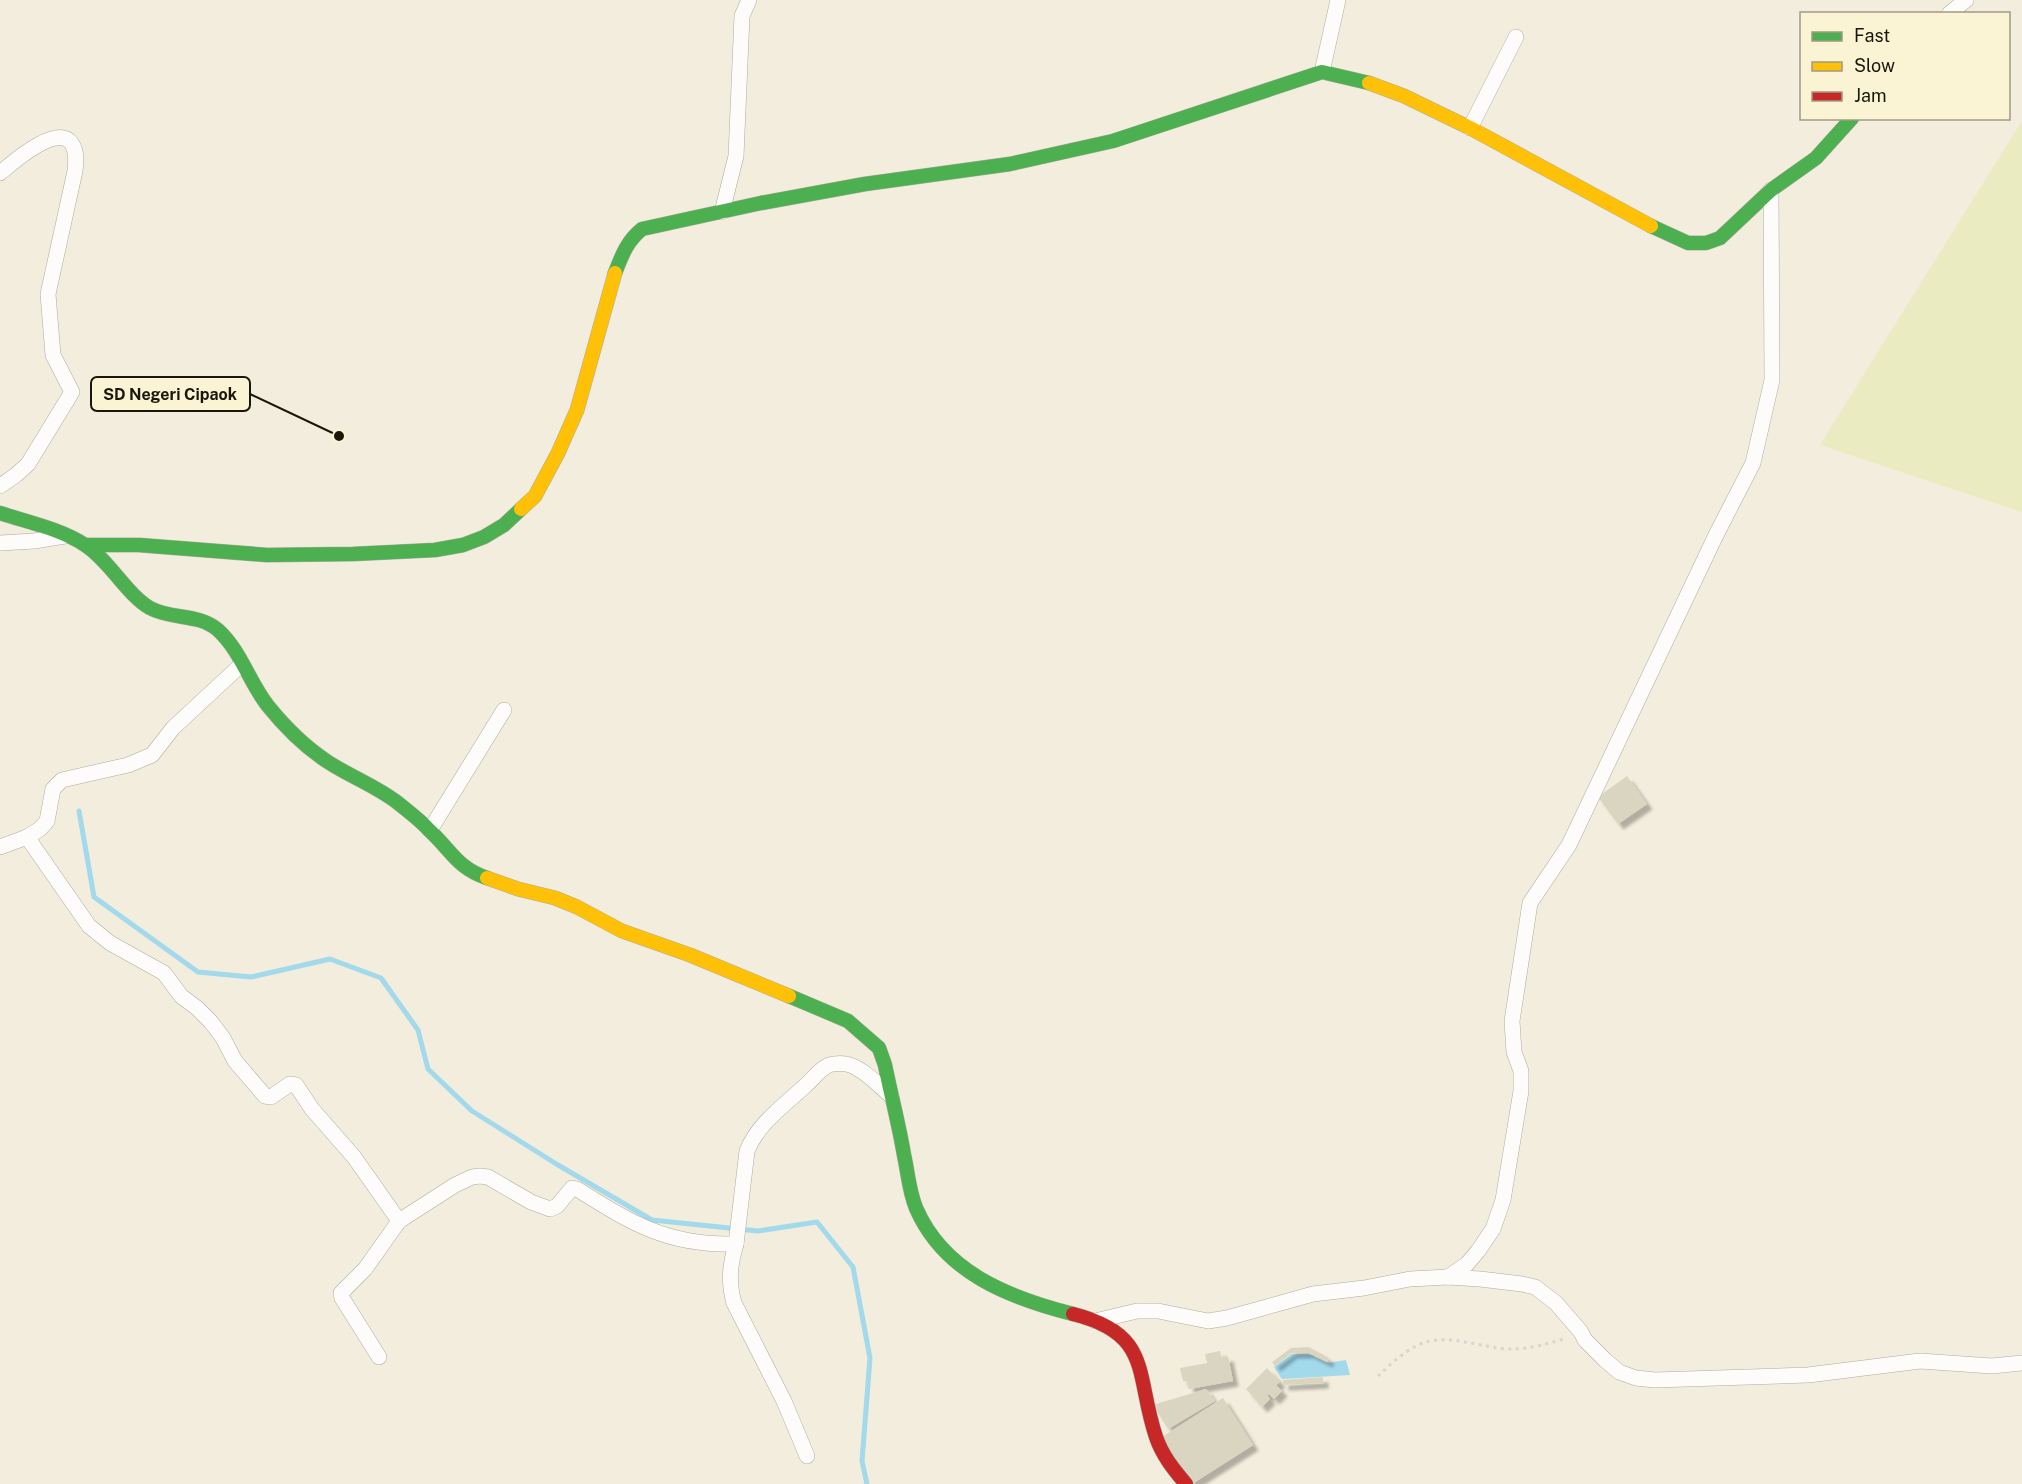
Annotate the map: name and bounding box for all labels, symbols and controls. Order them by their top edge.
legend [1800,12,2010,120]
text: Fast [1854,25,1890,46]
text: Slow [1854,55,1895,76]
text: Jam [1854,85,1887,106]
callout: SD Negeri Cipaok [91,377,250,411]
text: SD Negeri Cipaok [103,385,237,404]

